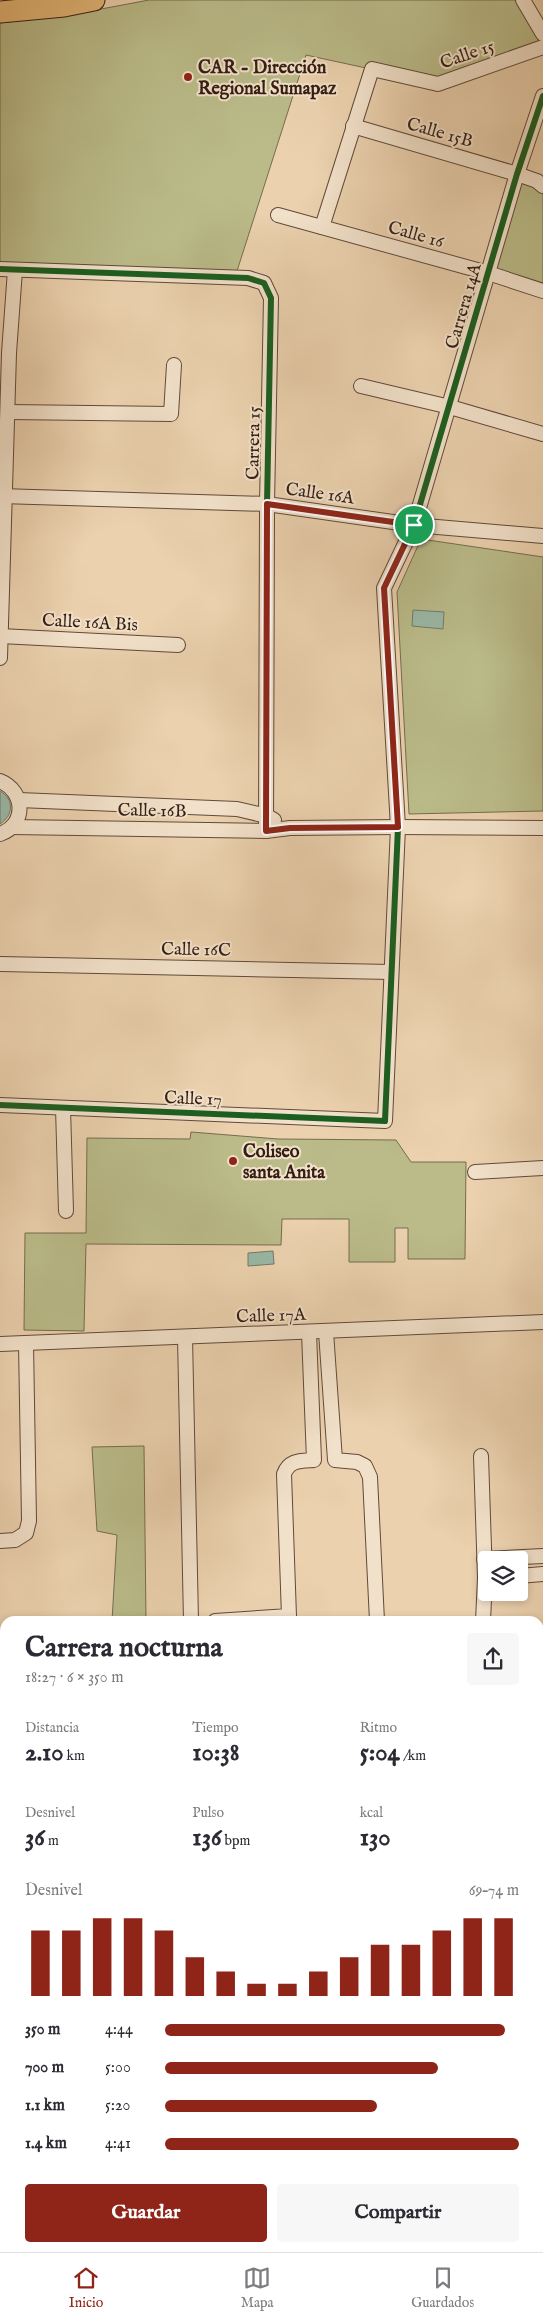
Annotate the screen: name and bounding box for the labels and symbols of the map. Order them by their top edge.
street label: Calle 15 [437,35,498,75]
place label: CAR - Dirección Regional Sumapaz [198,57,337,101]
marker: CAR - Dirección Regional Sumapaz [182,71,194,83]
street label: Calle 15B [404,113,475,154]
street label: Calle 16 [385,217,446,254]
street label: Carrera 14A [441,260,488,352]
street label: Carrera 15 [242,406,267,480]
street label: Calle 16A [284,478,356,511]
pin [393,504,435,546]
street label: Calle 16A Bis [41,609,138,637]
street label: Calle 16B [117,799,187,824]
street label: Calle 16C [161,938,231,963]
street label: Calle 17 [164,1087,222,1112]
place label: Coliseo santa Anita [243,1141,326,1185]
marker: Coliseo santa Anita [227,1155,239,1167]
street label: Calle 17A [236,1304,307,1329]

